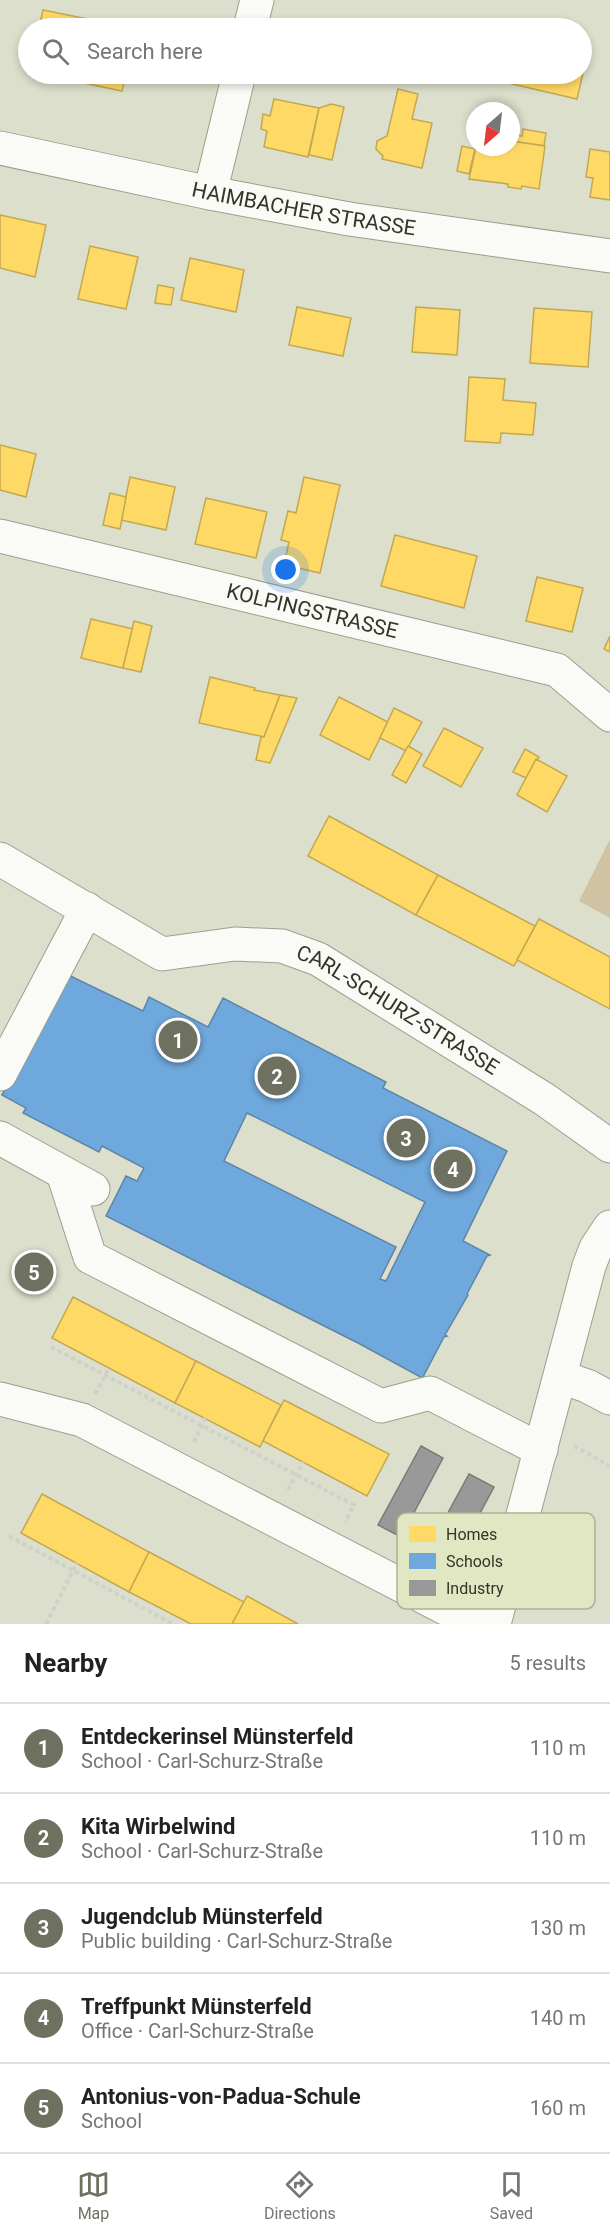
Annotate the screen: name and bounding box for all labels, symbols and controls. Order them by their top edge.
search box [18,18,592,84]
icon: search [39,35,72,68]
text: Search here [87,39,203,64]
north arrow [466,102,520,156]
street label: HAIMBACHER STRASSE [190,177,417,240]
your location [271,555,300,584]
street label: KOLPINGSTRASSE [224,579,400,643]
street label: CARL-SCHURZ-STRASSE [293,940,503,1080]
pin: 1 [158,1018,198,1062]
pin: 2 [258,1054,296,1098]
pin: 3 [386,1116,426,1160]
pin: 4 [434,1146,472,1192]
pin: 5 [15,1250,54,1294]
legend [397,1513,595,1609]
text: Homes [446,1525,497,1544]
text: Schools [446,1552,503,1571]
text: Industry [446,1579,504,1598]
text: Nearby [24,1648,107,1678]
text: 5 results [510,1651,586,1675]
text: Entdeckerinsel Münsterfeld [81,1724,353,1749]
text: 1 [38,1736,49,1760]
text: 110 m [530,1736,586,1760]
text: School · Carl-Schurz-Straße [81,1749,323,1773]
text: Kita Wirbelwind [81,1814,235,1839]
text: 2 [38,1826,49,1850]
text: 110 m [530,1826,586,1850]
text: School · Carl-Schurz-Straße [81,1839,323,1863]
text: Jugendclub Münsterfeld [81,1904,323,1929]
text: 3 [38,1916,49,1940]
text: 130 m [530,1916,586,1940]
text: Public building · Carl-Schurz-Straße [81,1929,392,1953]
text: Treffpunkt Münsterfeld [81,1994,312,2019]
text: 4 [38,2006,49,2030]
text: 140 m [530,2006,586,2030]
text: Office · Carl-Schurz-Straße [81,2019,314,2043]
text: Antonius-von-Padua-Schule [81,2084,361,2109]
text: 5 [38,2096,49,2120]
text: 160 m [530,2096,586,2120]
text: School [81,2109,142,2133]
tab: Map [77,2168,110,2223]
tab: Directions [264,2168,336,2223]
tab: Saved [490,2168,533,2223]

